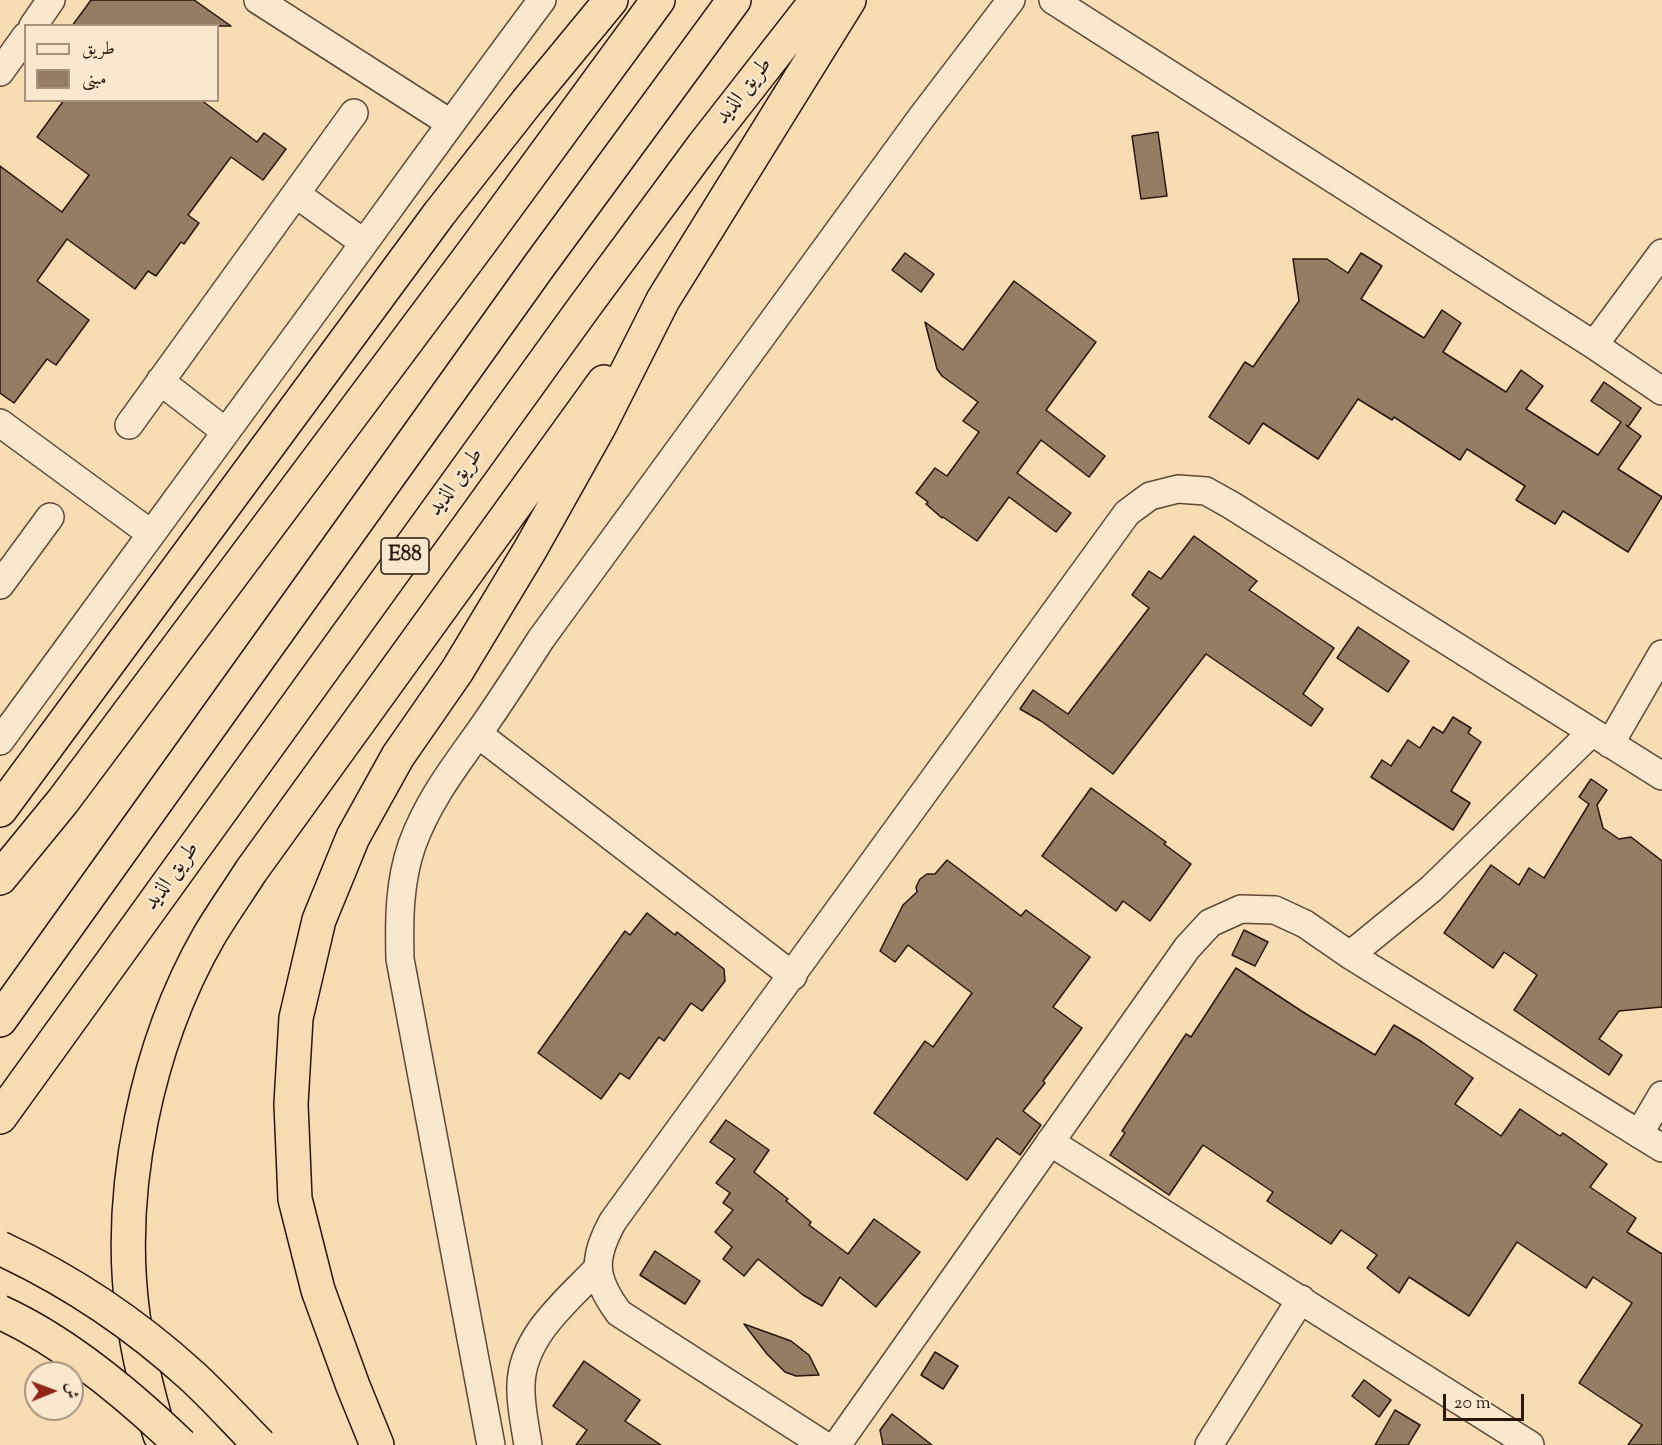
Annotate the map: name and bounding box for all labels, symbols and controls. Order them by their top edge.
legend [24,24,219,102]
text: طريق [82,37,115,63]
street label: طريق الذيد [711,53,779,131]
text: مبنى [82,67,107,93]
street label: طريق الذيد [423,444,491,522]
road number: E88 [381,538,429,574]
street label: طريق الذيد [139,838,207,916]
north arrow [24,1361,84,1421]
scale bar [1446,1382,1527,1420]
text: ش [59,1383,82,1399]
text: 20 m [1454,1391,1491,1417]

